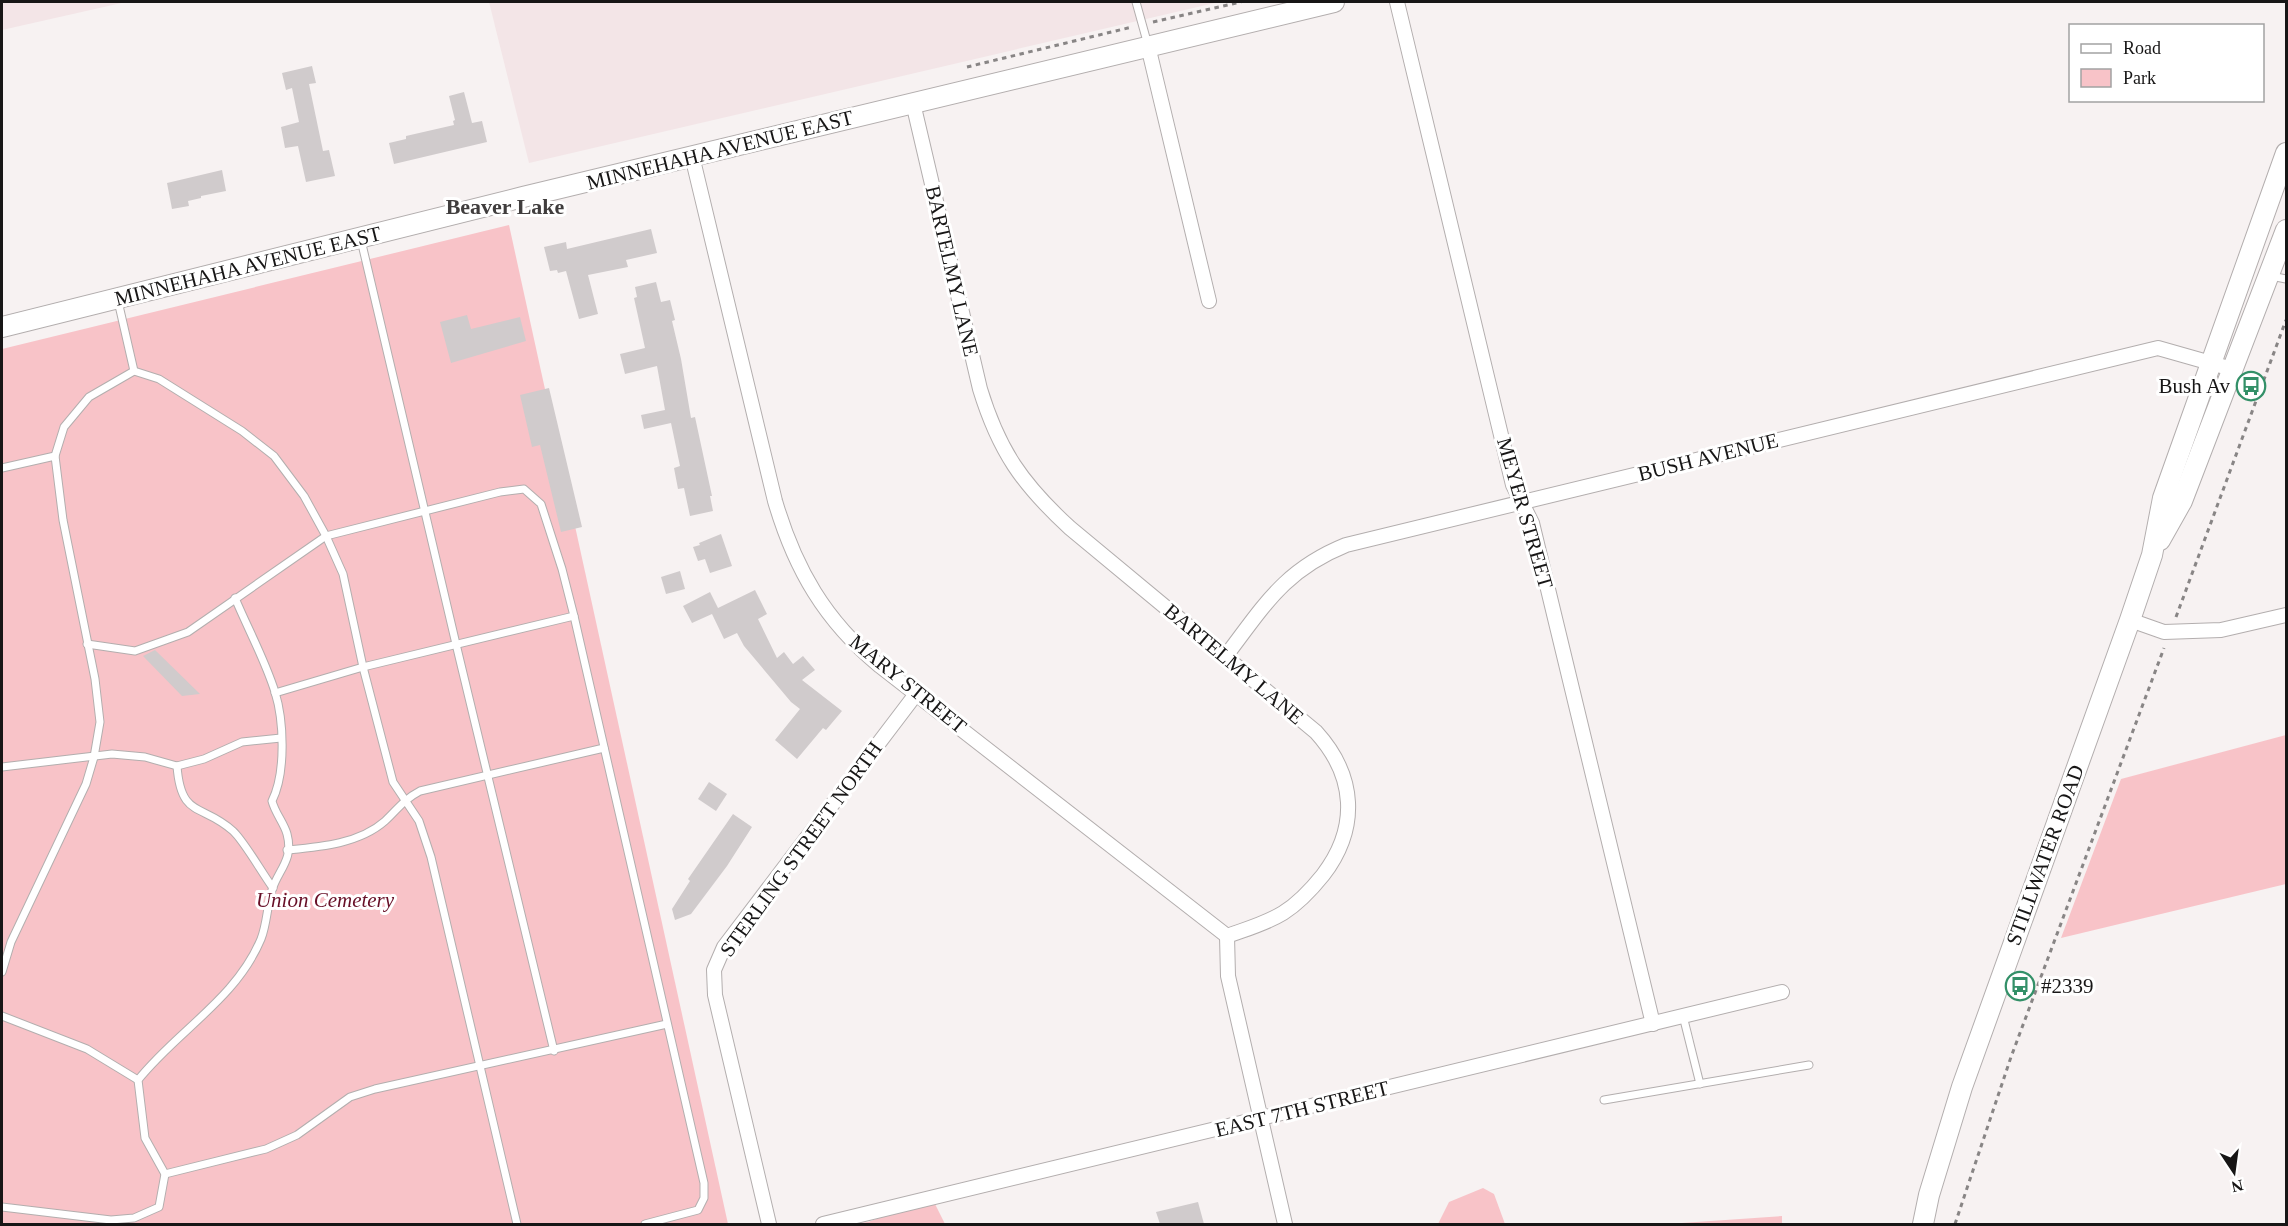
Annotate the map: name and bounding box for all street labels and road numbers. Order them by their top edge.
street label: MINNEHAHA AVENUE EAST [584,105,856,195]
street label: BARTELMY LANE [921,183,983,359]
street label: MINNEHAHA AVENUE EAST [112,221,384,311]
street label: BUSH AVENUE [1635,428,1781,486]
street label: MEYER STREET [1492,435,1558,591]
street label: BARTELMY LANE [1159,599,1309,729]
street label: MARY STREET [845,630,971,739]
street label: STERLING STREET NORTH [715,737,887,961]
street label: STILLWATER ROAD [2001,761,2089,949]
street label: EAST 7TH STREET [1213,1076,1391,1142]

